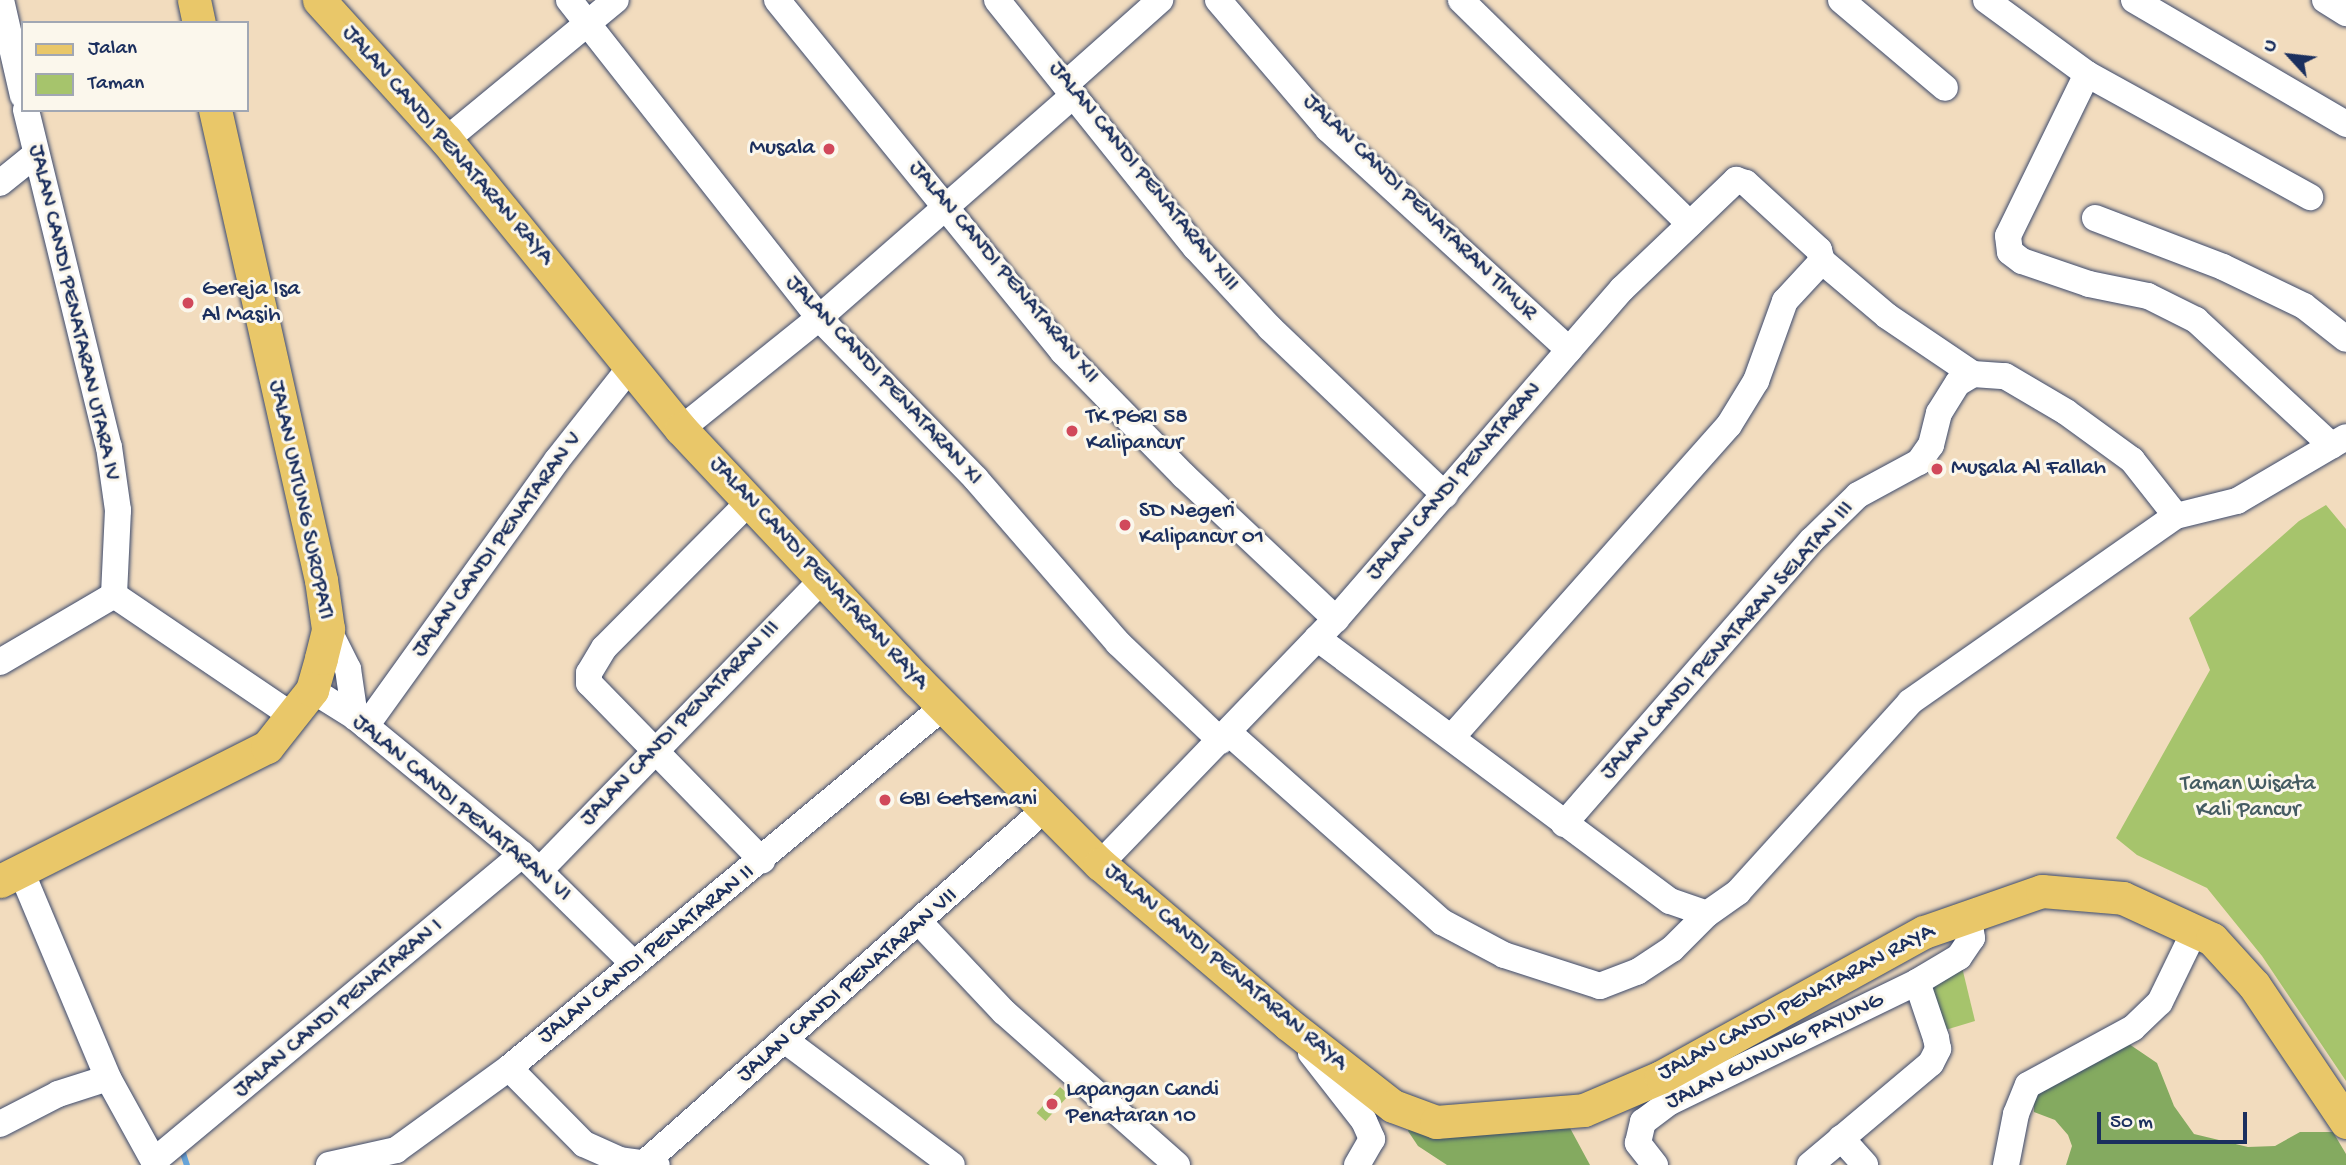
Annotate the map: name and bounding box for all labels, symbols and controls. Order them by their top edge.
street label: JALAN CANDI PENATARAN RAYA [335,20,559,272]
legend [21,21,248,112]
north arrow [2255,21,2325,91]
text: U [2258,36,2284,56]
text: Jalan [88,37,137,62]
street label: JALAN CANDI PENATARAN XIII [1042,56,1244,298]
text: Taman [88,72,144,97]
street label: JALAN CANDI PENATARAN TIMUR [1296,89,1542,327]
place label: Musala [749,135,815,163]
marker: Musala [821,141,837,157]
street label: JALAN CANDI PENATARAN UTARA IV [21,142,125,484]
street label: JALAN CANDI PENATARAN XII [902,156,1104,390]
street label: JALAN CANDI PENATARAN XI [778,270,988,492]
place label: Gereja Isa Al Masih [202,276,300,330]
marker: Gereja Isa Al Masih [180,295,196,311]
street label: JALAN CANDI PENATARAN [1361,377,1549,587]
street label: JALAN UNTUNG SUROPATI [261,378,339,622]
place label: TK PGRI 58 Kalipancur [1086,404,1188,458]
marker: TK PGRI 58 Kalipancur [1064,423,1080,439]
street label: JALAN CANDI PENATARAN V [407,427,589,663]
street label: JALAN CANDI PENATARAN RAYA [702,452,934,696]
place label: Musala Al Fallah [1951,455,2106,483]
marker: Musala Al Fallah [1929,461,1945,477]
street label: JALAN CANDI PENATARAN SELATAN III [1595,496,1861,786]
place label: SD Negeri Kalipancur 01 [1139,498,1264,552]
marker: SD Negeri Kalipancur 01 [1117,517,1133,533]
street label: JALAN CANDI PENATARAN III [575,615,787,833]
street label: JALAN CANDI PENATARAN VI [346,709,576,909]
park label: Taman Wisata Kali Pancur [2180,771,2316,825]
place label: GBI Getsemani [899,786,1037,814]
marker: GBI Getsemani [877,792,893,808]
street label: JALAN CANDI PENATARAN RAYA [1098,858,1352,1078]
street label: JALAN CANDI PENATARAN II [533,859,761,1051]
street label: JALAN CANDI PENATARAN VII [732,883,964,1089]
street label: JALAN CANDI PENATARAN I [229,913,449,1105]
street label: JALAN CANDI PENATARAN RAYA [1654,918,1940,1088]
street label: JALAN GUNUNG PAYUNG [1662,987,1888,1117]
place label: Lapangan Candi Penataran 10 [1066,1077,1219,1131]
marker: Lapangan Candi Penataran 10 [1044,1096,1060,1112]
scale bar [2101,1098,2252,1142]
text: 50 m [2110,1111,2153,1136]

